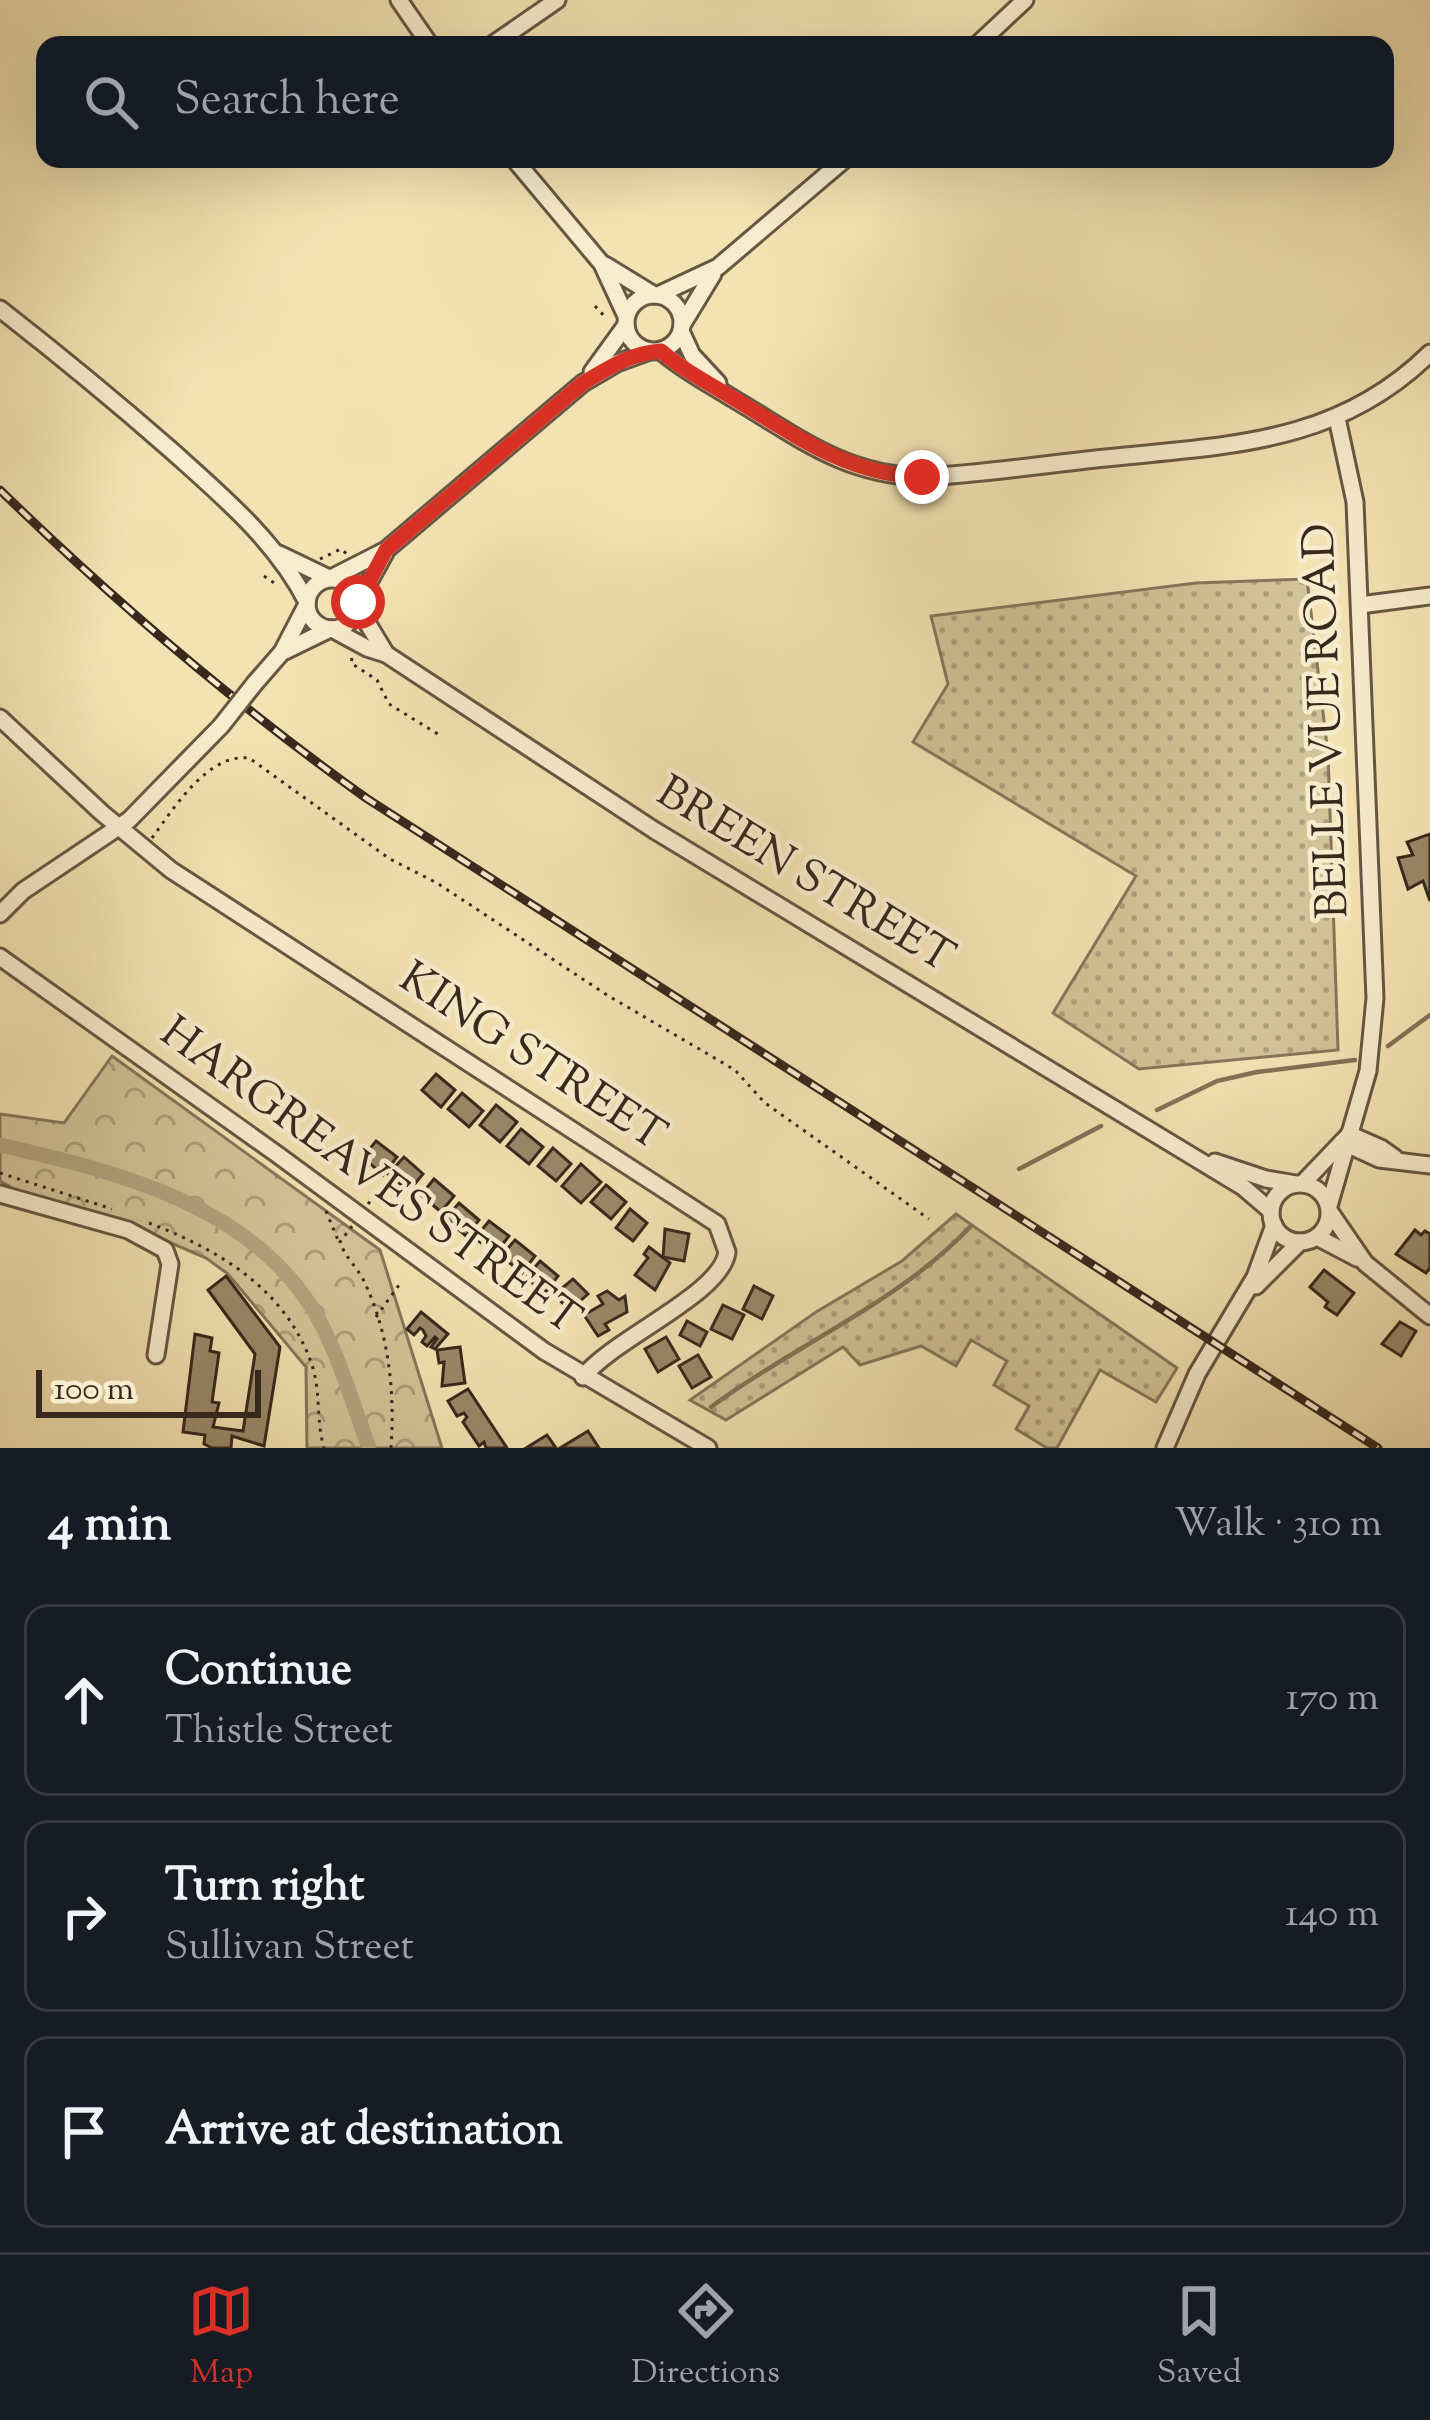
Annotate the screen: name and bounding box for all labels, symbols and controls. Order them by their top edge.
search box [36,36,1394,168]
icon: search [78,69,144,135]
text: Search here [174,70,400,135]
route end [895,450,949,504]
street label: BELLE VUE ROAD [1290,522,1368,920]
route start [331,575,385,629]
street label: BREEN STREET [643,762,965,992]
street label: KING STREET [385,948,677,1170]
street label: HARGREAVES STREET [145,1003,593,1353]
scale bar [36,1364,261,1417]
text: 100 m [54,1367,134,1415]
text: 4 min [48,1490,171,1563]
text: Walk · 310 m [1174,1498,1382,1554]
text: Continue [165,1640,352,1705]
icon: ahead [51,1667,117,1733]
text: 170 m [1286,1672,1379,1728]
text: Thistle Street [165,1705,393,1761]
text: Turn right [165,1856,364,1921]
icon: right [51,1883,117,1949]
text: 140 m [1285,1888,1379,1944]
text: Sullivan Street [165,1921,414,1977]
icon: arrive [51,2099,117,2165]
text: Arrive at destination [165,2100,563,2165]
tab: Map [188,2278,254,2398]
tab: Directions [631,2278,780,2398]
tab: Saved [1157,2278,1242,2398]

